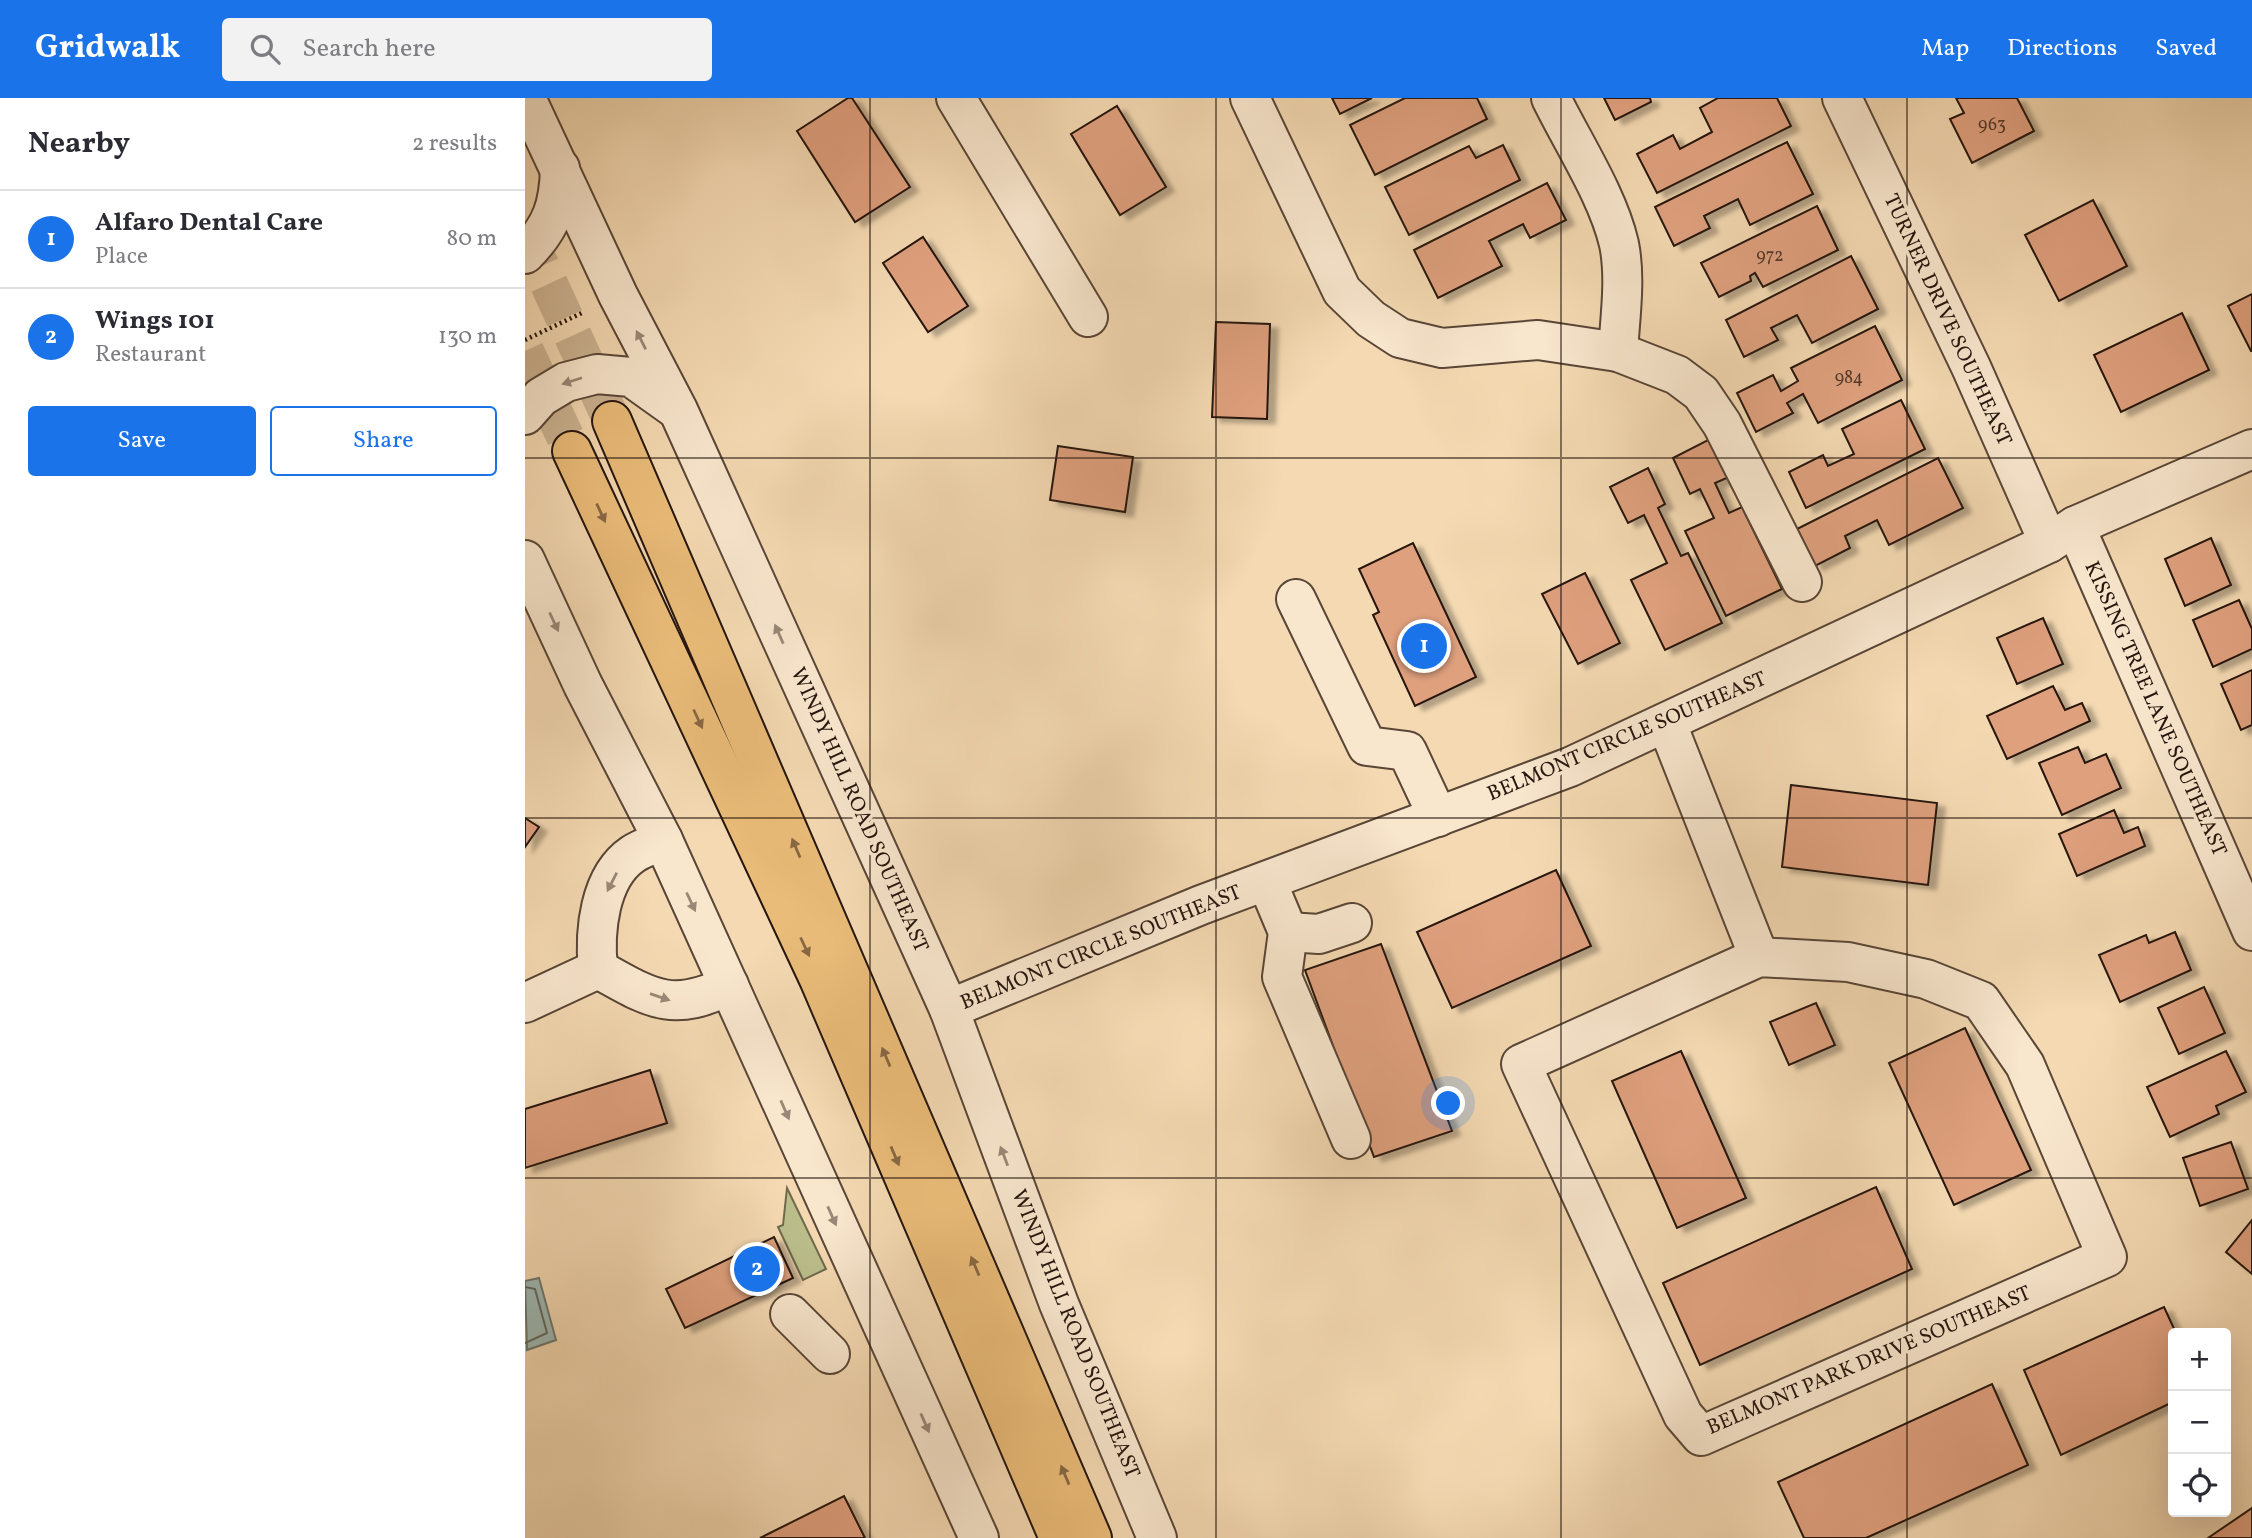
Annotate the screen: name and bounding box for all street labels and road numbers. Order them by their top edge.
street label: TURNER DRIVE SOUTHEAST [1876,189,2018,451]
street label: KISSING TREE LANE SOUTHEAST [2077,557,2233,861]
street label: WINDY HILL ROAD SOUTHEAST [783,663,935,957]
street label: BELMONT CIRCLE SOUTHEAST [1483,665,1771,809]
street label: BELMONT CIRCLE SOUTHEAST [956,878,1246,1018]
street label: WINDY HILL ROAD SOUTHEAST [1004,1185,1146,1483]
street label: BELMONT PARK DRIVE SOUTHEAST [1702,1279,2036,1443]

